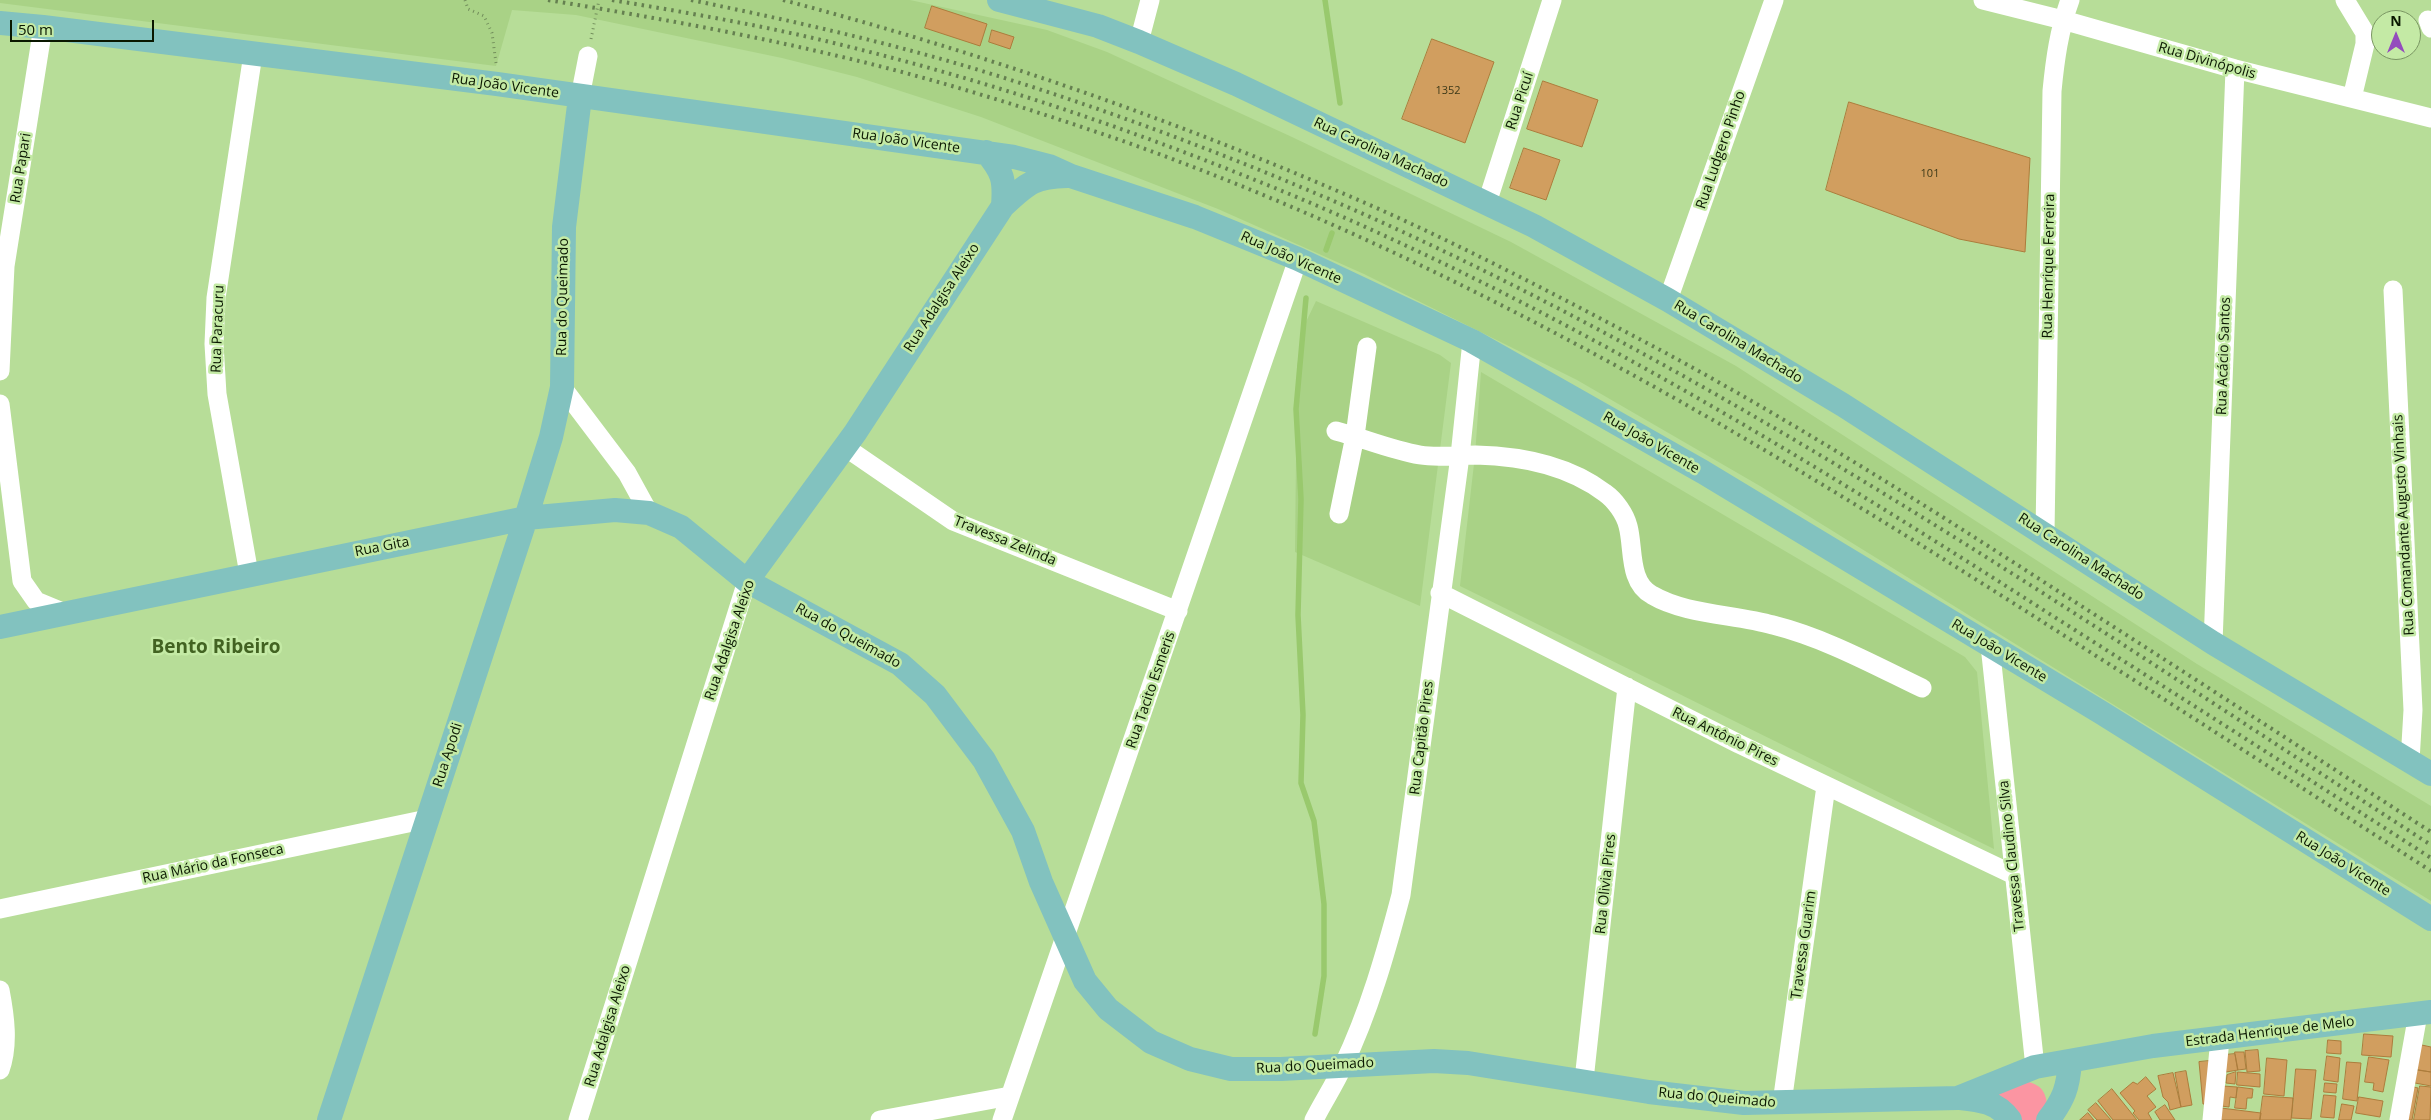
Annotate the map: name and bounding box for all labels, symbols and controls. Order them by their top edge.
scale bar [12,10,156,42]
north arrow [2371,10,2421,60]
text: N [2390,11,2402,30]
text: 50 m [18,19,53,39]
street label: Rua Divinópolis [2156,39,2258,83]
street label: Rua João Vicente [450,70,560,102]
street label: Rua Picuí [1503,70,1537,132]
house number: 1352 [1435,84,1461,98]
street label: Rua Ludgero Pinho [1693,89,1749,211]
street label: Rua Carolina Machado [1311,114,1451,192]
street label: Rua João Vicente [851,125,961,157]
street label: Rua Papari [7,132,35,204]
house number: 101 [1921,167,1939,181]
street label: Rua Henrique Ferreira [2039,193,2059,339]
street label: Rua João Vicente [1238,228,1344,288]
street label: Rua do Queimado [554,238,572,356]
street label: Rua Adalgisa Aleixo [901,241,983,355]
street label: Rua Paracuru [208,285,228,373]
street label: Rua Carolina Machado [1671,297,1805,387]
street label: Rua Acácio Santos [2214,297,2234,415]
street label: Rua João Vicente [1600,409,1702,477]
street label: Rua Comandante Augusto Vinhais [2390,414,2418,636]
street label: Rua Carolina Machado [2015,510,2147,604]
street label: Travessa Zelinda [951,513,1059,569]
street label: Rua Gita [353,533,411,561]
street label: Rua Adalgisa Aleixo [702,578,758,702]
street label: Rua do Queimado [792,600,904,672]
street label: Rua João Vicente [1948,616,2050,686]
street label: Rua Tacito Esmeris [1123,629,1179,751]
district label: Bento Ribeiro [151,637,281,659]
street label: Rua Capitão Pires [1407,680,1437,796]
street label: Rua Antônio Pires [1669,704,1781,770]
street label: Rua Apodi [430,721,466,789]
street label: Travessa Claudino Silva [1996,780,2028,932]
street label: Rua João Vicente [2293,828,2393,900]
street label: Rua Olivia Pires [1592,833,1620,935]
street label: Rua Mário da Fonseca [141,841,285,887]
street label: Travessa Guarim [1788,890,1820,1000]
street label: Rua Adalgisa Aleixo [582,963,634,1089]
street label: Estrada Henrique de Melo [2185,1013,2355,1051]
street label: Rua do Queimado [1256,1055,1374,1077]
street label: Rua do Queimado [1658,1084,1776,1112]

